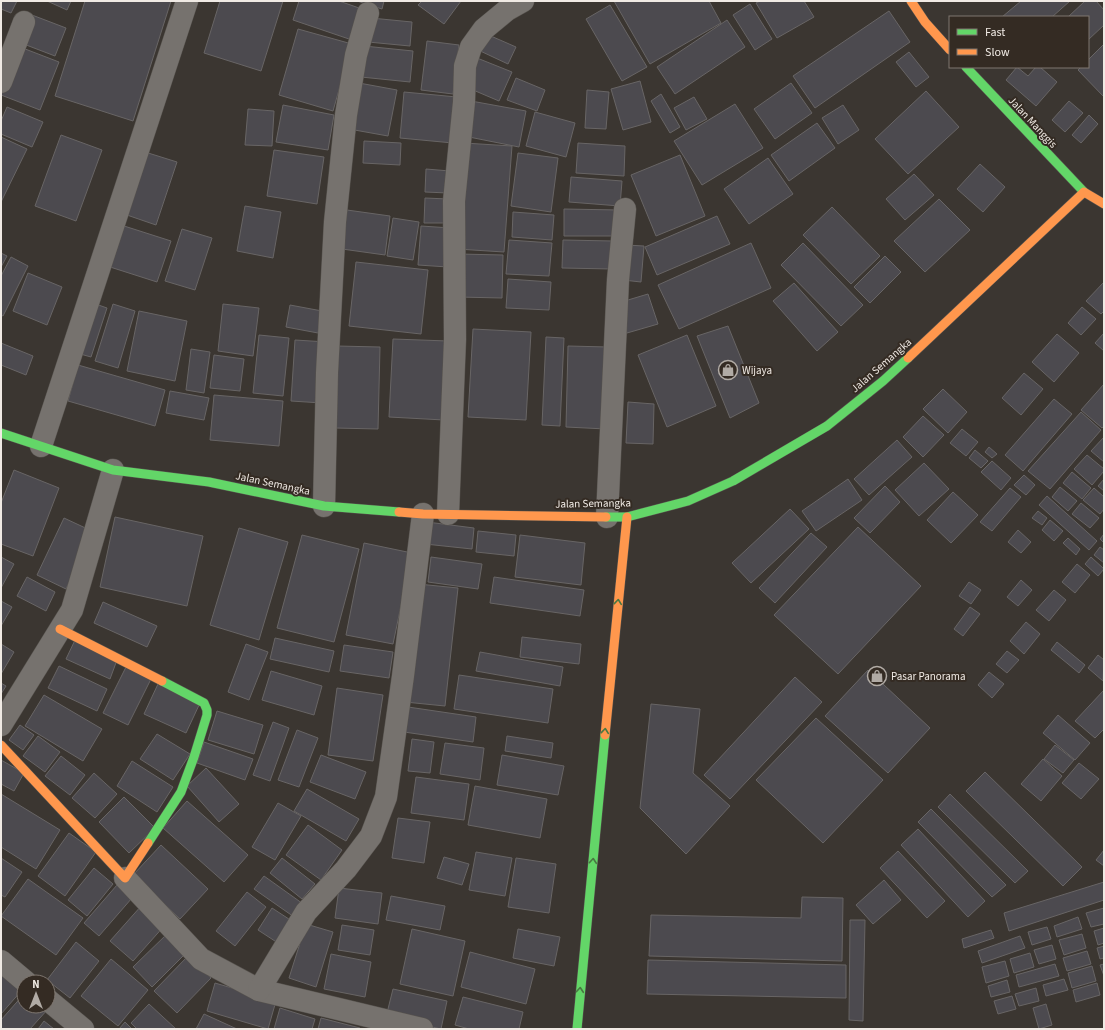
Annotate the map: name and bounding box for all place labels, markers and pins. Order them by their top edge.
shop icon: Wijaya [717,359,739,381]
place label: Wijaya [742,363,772,378]
shop icon: Pasar Panorama [866,665,888,687]
place label: Pasar Panorama [891,669,966,684]

